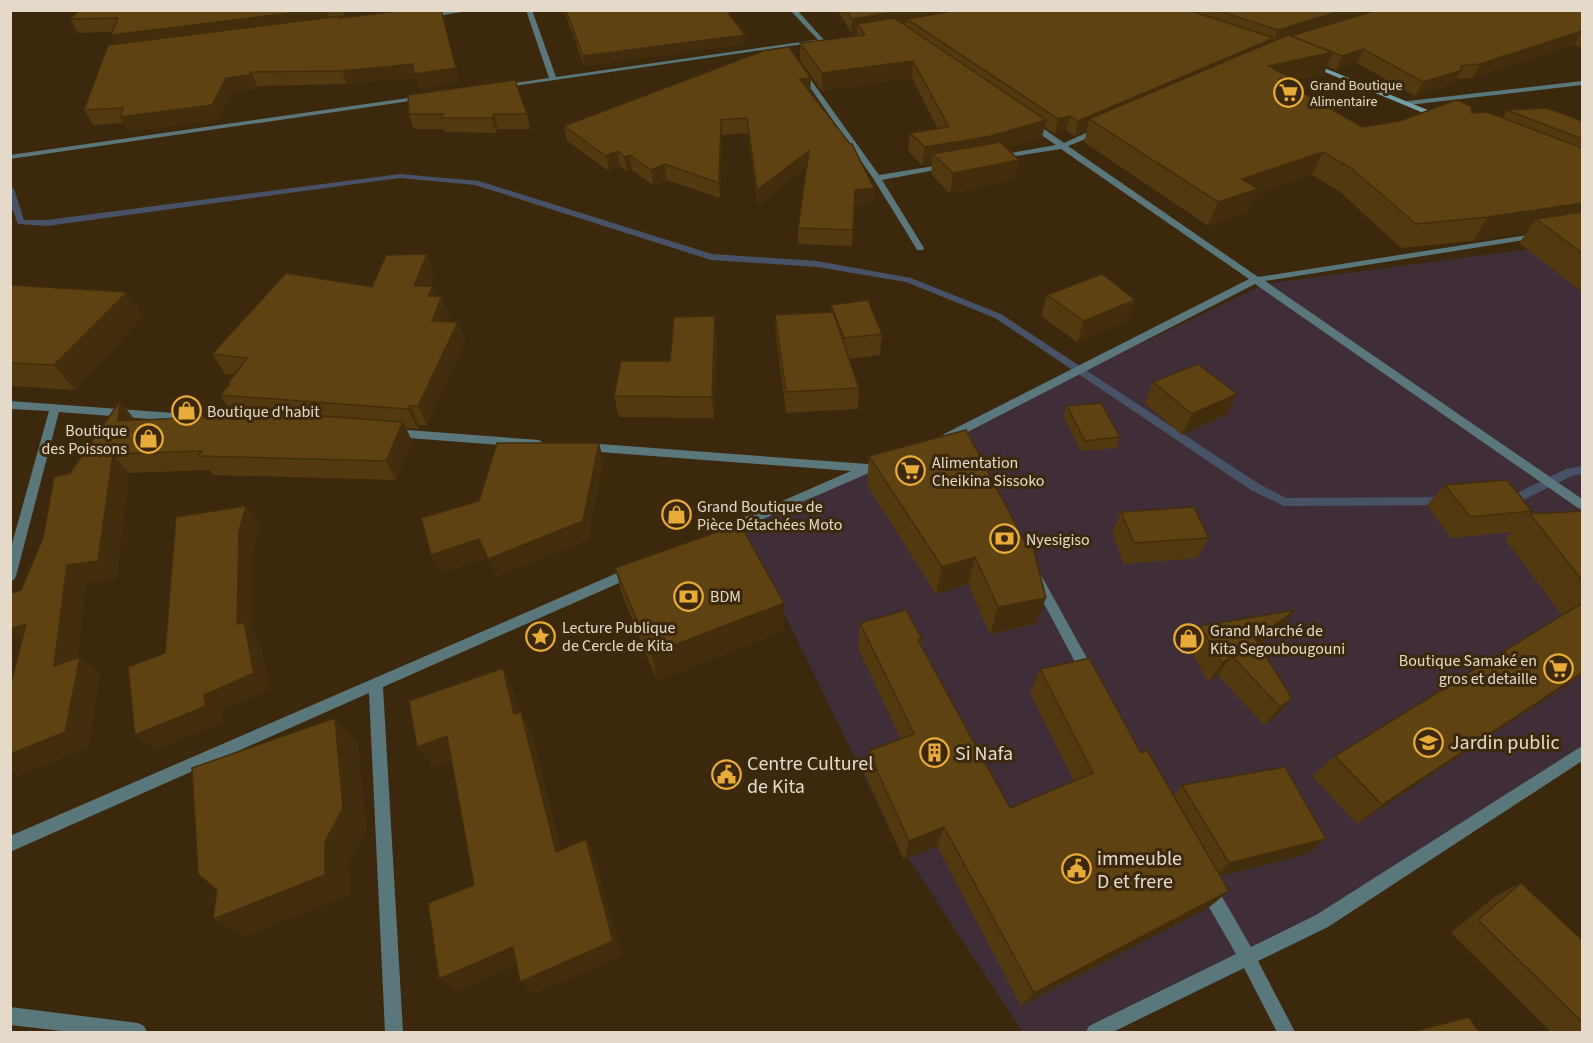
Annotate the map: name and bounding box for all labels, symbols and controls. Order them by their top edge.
place label: Grand Boutique Alimentaire [1310,76,1402,112]
supermarket icon: Grand Boutique Alimentaire [1273,77,1305,109]
shop icon: Boutique d'habit [170,395,202,427]
place label: Boutique d'habit [207,401,320,423]
place label: Boutique des Poissons [41,420,127,460]
shop icon: Boutique des Poissons [132,423,164,455]
place label: Alimentation Cheikina Sissoko [932,452,1044,492]
supermarket icon: Alimentation Cheikina Sissoko [895,455,927,487]
place label: Grand Boutique de Pièce Détachées Moto [697,496,842,536]
shop icon: Grand Boutique de Pièce Détachées Moto [660,499,692,531]
bank icon: Nyesigiso [989,523,1021,555]
place label: Nyesigiso [1026,529,1090,551]
bank icon: BDM [673,580,705,612]
place label: BDM [710,586,741,608]
place label: Lecture Publique de Cercle de Kita [562,617,676,657]
place icon: Lecture Publique de Cercle de Kita [525,620,557,652]
place label: Grand Marché de Kita Segoubougouni [1210,620,1345,660]
shop icon: Grand Marché de Kita Segoubougouni [1173,623,1205,655]
place label: Boutique Samaké en gros et detaille [1399,650,1537,690]
supermarket icon: Boutique Samaké en gros et detaille [1542,653,1574,685]
school or university icon: Jardin public [1413,726,1445,758]
place label: Jardin public [1450,729,1560,757]
building icon: Si Nafa [918,737,950,769]
place label: Si Nafa [955,740,1013,768]
place label: Centre Culturel de Kita [747,750,873,801]
public building icon: Centre Culturel de Kita [710,759,742,791]
place label: immeuble D et frere [1097,845,1182,896]
public building icon: immeuble D et frere [1060,853,1092,885]

